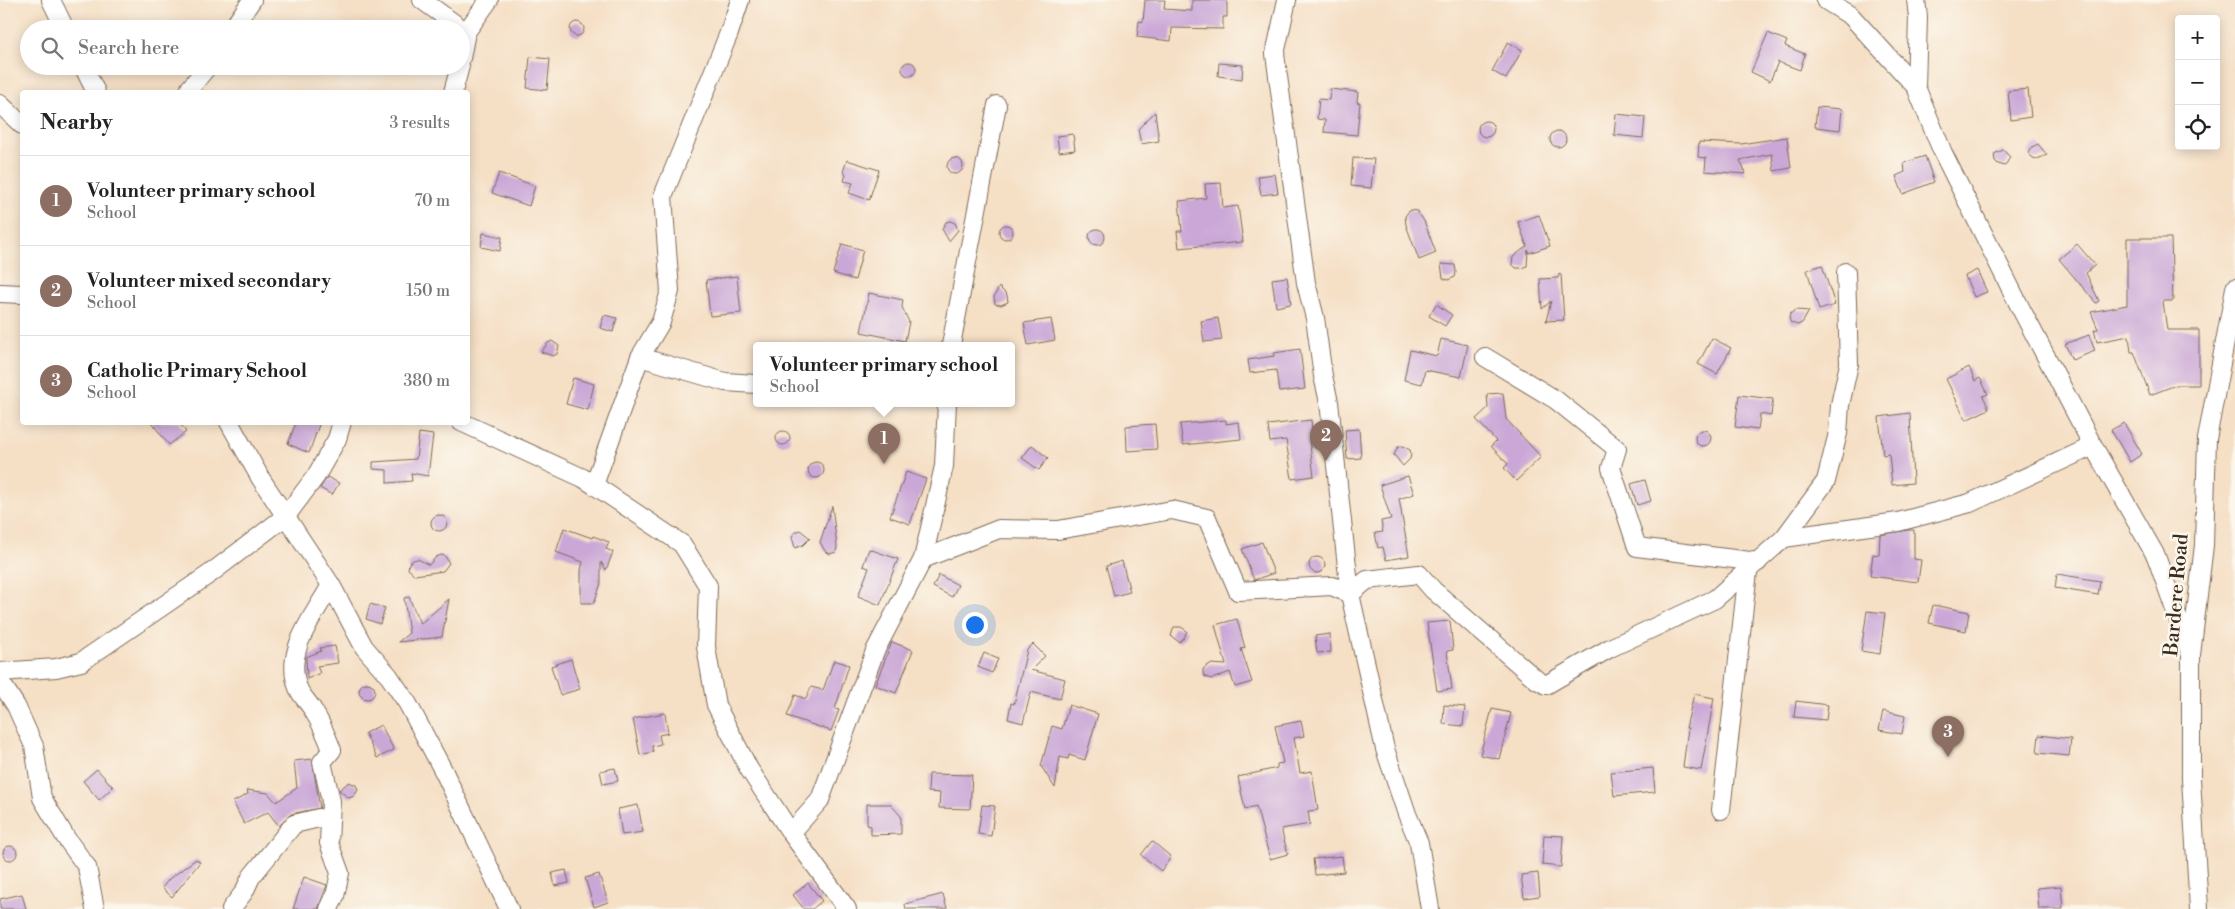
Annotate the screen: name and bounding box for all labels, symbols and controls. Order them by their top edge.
map controls [2175,15,2220,150]
button: + [2175,15,2220,60]
search box [20,20,470,75]
icon: search [38,34,66,62]
text: Search here [78,36,179,60]
button: − [2175,60,2220,105]
button: locate [2175,105,2220,150]
text: Nearby [40,110,113,136]
text: 3 results [389,113,450,133]
text: Volunteer primary school [87,179,315,203]
text: 1 [52,191,60,211]
text: 70 m [414,191,450,211]
text: School [87,203,136,223]
text: Volunteer mixed secondary [87,269,331,293]
text: 2 [51,281,61,301]
text: 150 m [406,281,450,301]
text: School [87,293,136,313]
popup [753,342,1015,407]
text: Volunteer primary school [770,353,998,377]
text: Catholic Primary School [87,359,307,383]
text: 3 [51,371,61,391]
text: 380 m [403,371,450,391]
text: School [770,377,819,397]
text: School [87,383,136,403]
pin: 2 [1310,420,1342,461]
pin: 1 [868,423,900,464]
street label: Bardere Road [2159,532,2195,658]
your location [962,612,988,638]
pin: 3 [1932,716,1964,757]

